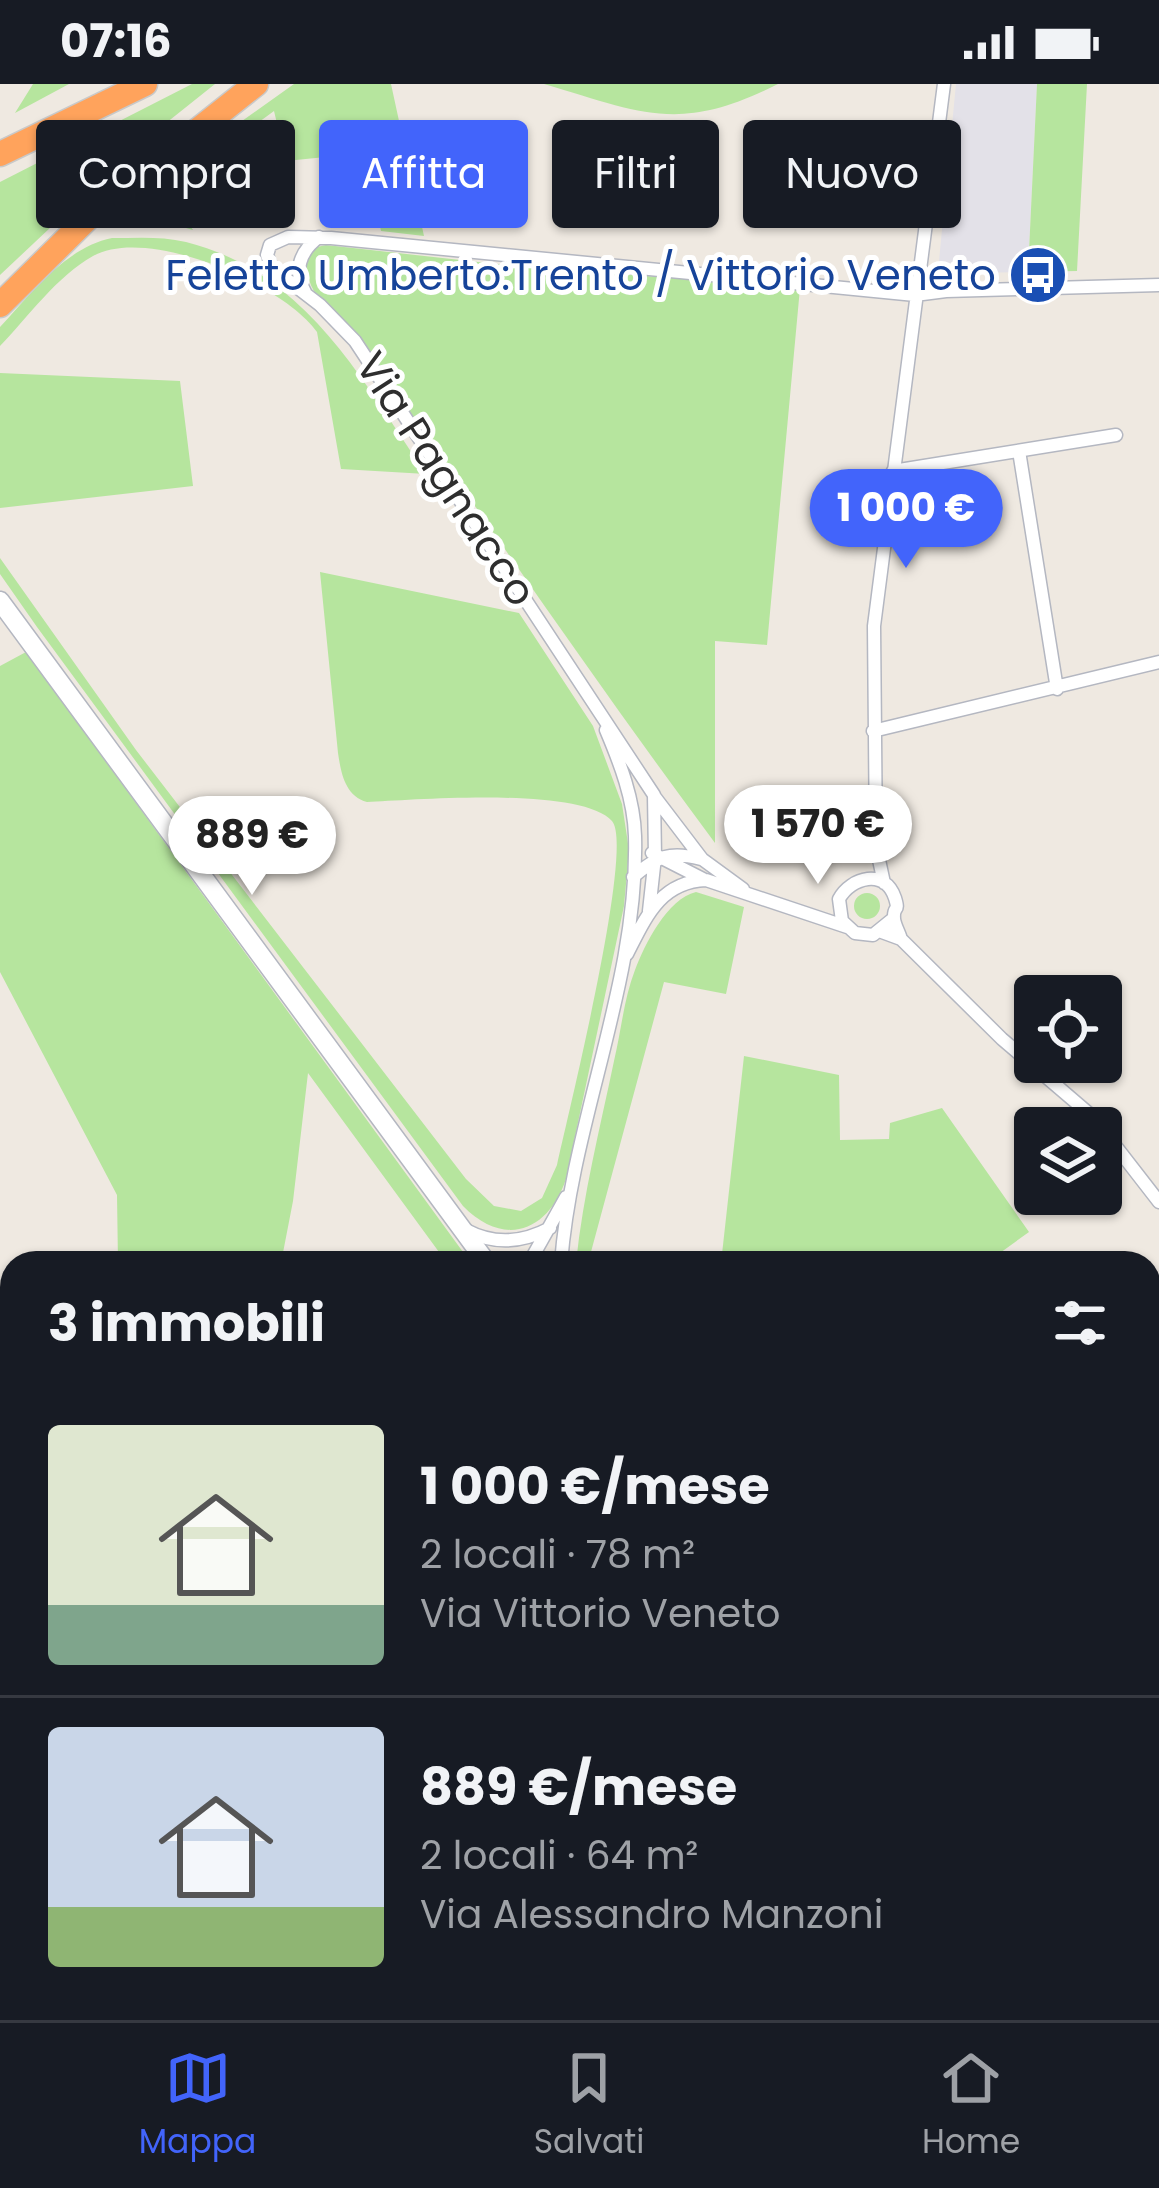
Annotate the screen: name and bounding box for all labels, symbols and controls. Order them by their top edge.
text: 07:16 [60,10,172,73]
chip: Compra [36,120,295,228]
chip: Affitta [319,120,528,228]
chip: Filtri [552,120,719,228]
chip: Nuovo [743,120,961,228]
bus stop icon: Feletto Umberto:Trento / Vittorio Veneto [1007,244,1069,306]
place label: Feletto Umberto:Trento / Vittorio Veneto [165,246,996,305]
street label: Via Pagnacco [342,340,550,618]
pin: 1 000 € [795,469,1017,571]
text: 1 000 € [837,480,975,535]
pin: 1 570 € [707,785,929,887]
pin: 889 € [168,796,336,898]
text: 1 570 € [751,796,885,851]
text: 889 € [195,807,309,862]
map controls [1014,975,1122,1215]
button: locate [1014,975,1122,1083]
button: layers [1014,1107,1122,1215]
text: 3 immobili [48,1287,325,1359]
icon: filters [1047,1290,1113,1356]
text: 1 000 €/mese [420,1450,770,1522]
icon: home [144,1473,288,1617]
text: 2 locali · 78 m² [420,1527,695,1582]
text: Via Vittorio Veneto [420,1586,780,1641]
text: 889 €/mese [420,1751,737,1823]
icon: home [144,1775,288,1919]
text: 2 locali · 64 m² [420,1828,698,1883]
text: Via Alessandro Manzoni [420,1887,883,1942]
tab: Mappa [139,2045,256,2167]
tab: Salvati [534,2045,644,2167]
tab: Home [922,2045,1020,2167]

